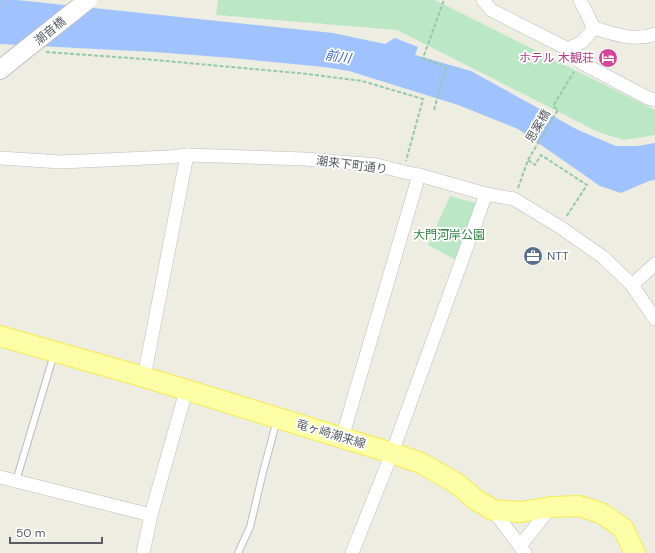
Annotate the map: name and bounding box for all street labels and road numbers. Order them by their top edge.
street label: 潮音橋 [31,13,69,49]
street label: 思案橋 [522,106,554,146]
street label: 潮来下町通り [315,153,389,177]
street label: 竜ヶ崎潮来線 [294,416,368,452]

